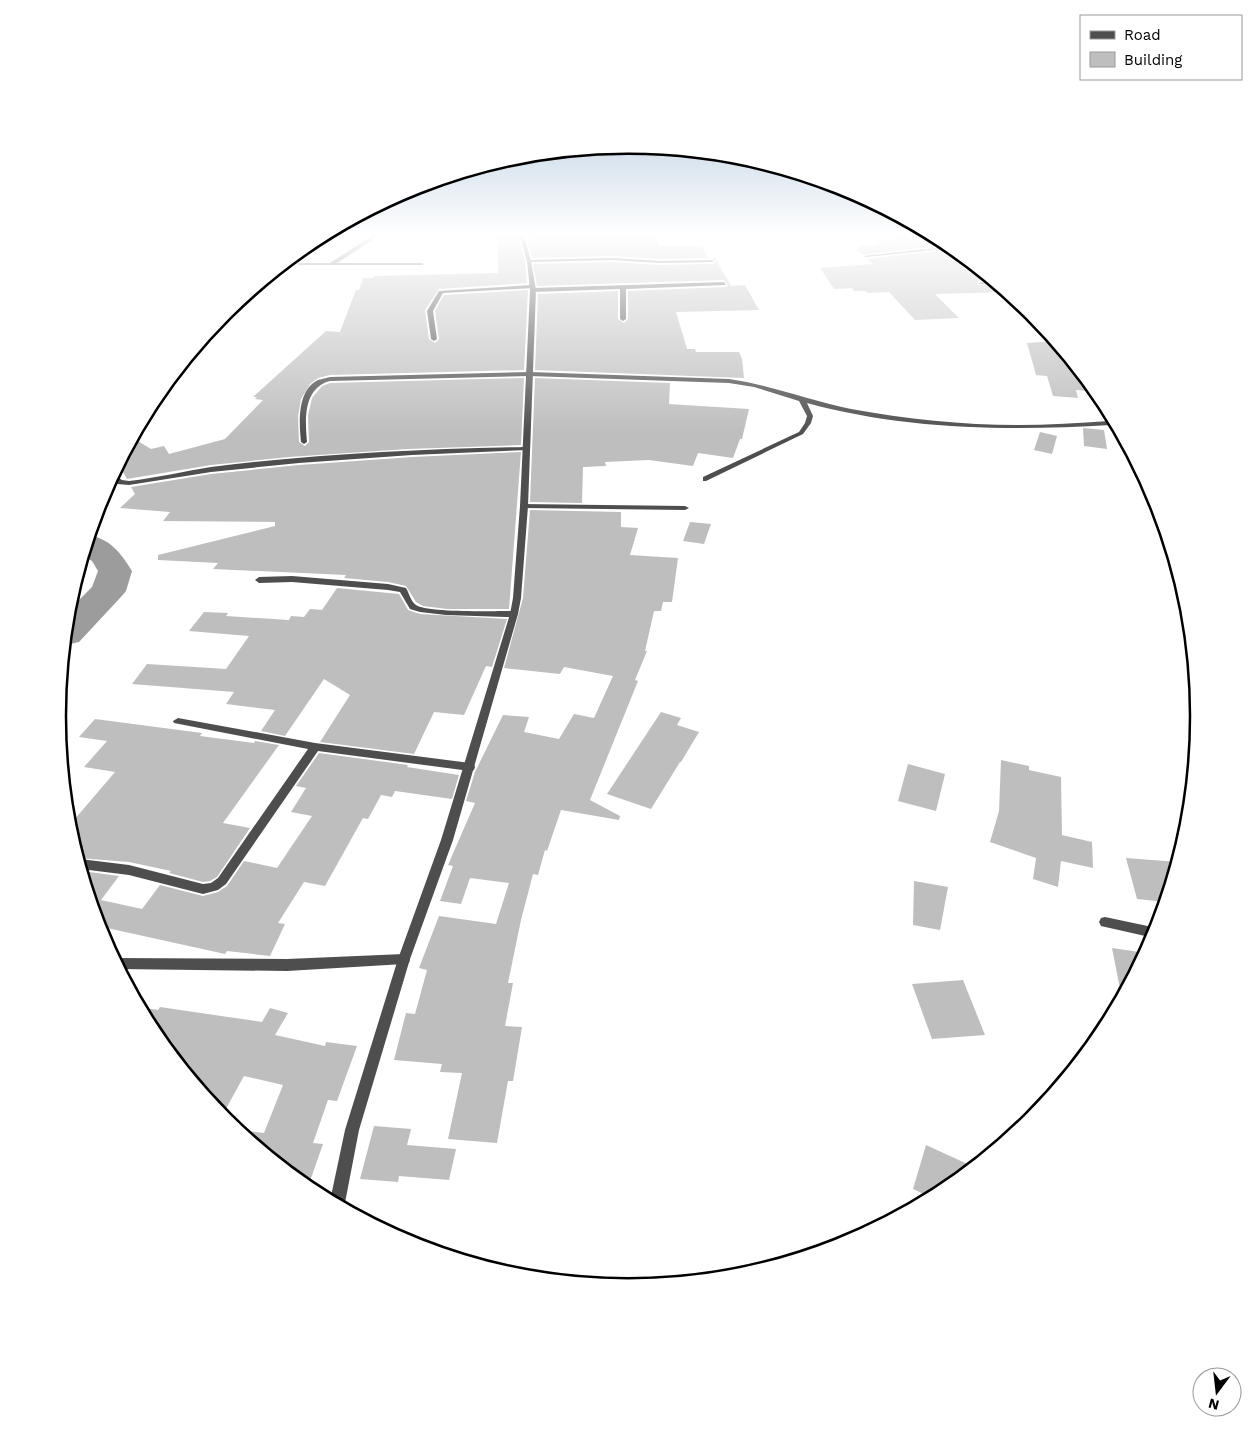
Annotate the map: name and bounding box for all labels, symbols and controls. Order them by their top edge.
legend [1080,15,1242,80]
text: Road [1124,26,1161,44]
text: Building [1124,51,1182,69]
north arrow [1192,1367,1242,1417]
text: N [1207,1395,1221,1414]

